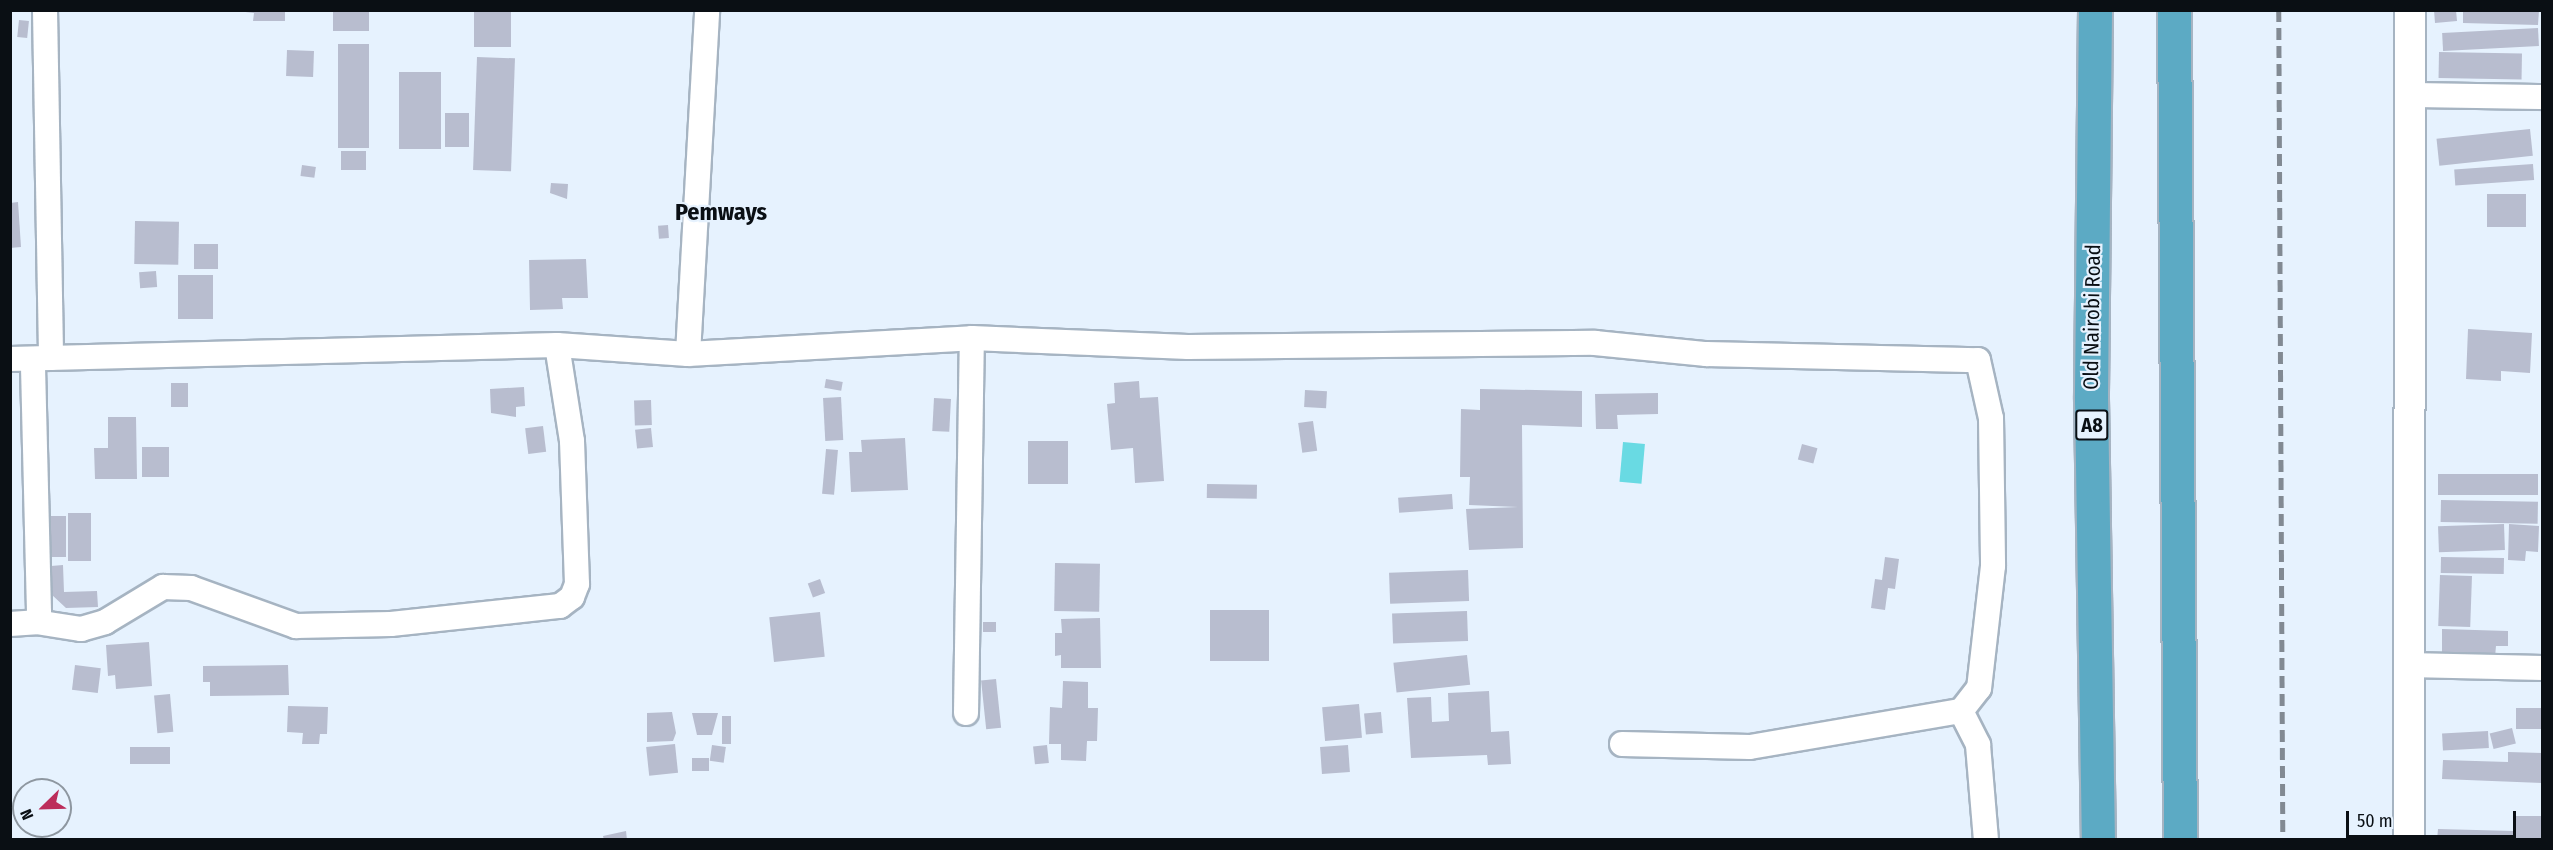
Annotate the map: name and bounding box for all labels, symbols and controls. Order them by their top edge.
district label: Pemways [675,199,767,227]
street label: Old Nairobi Road [2078,244,2106,390]
road number: A8 [2074,408,2110,442]
north arrow [12,778,72,838]
scale bar [2349,799,2518,837]
text: N [16,806,37,823]
text: 50 m [2357,810,2393,832]

